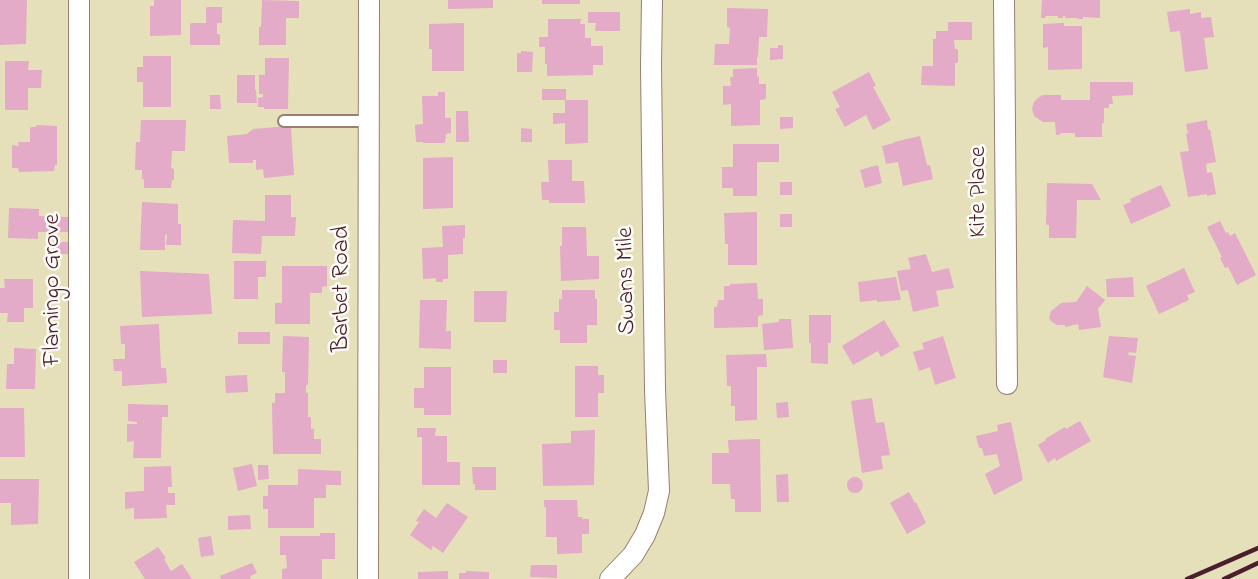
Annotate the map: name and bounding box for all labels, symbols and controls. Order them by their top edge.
street label: Kite Place [966,146,994,238]
street label: Flamingo Grove [40,214,68,366]
street label: Barbet Road [329,226,357,352]
street label: Swans Mile [613,227,643,335]

